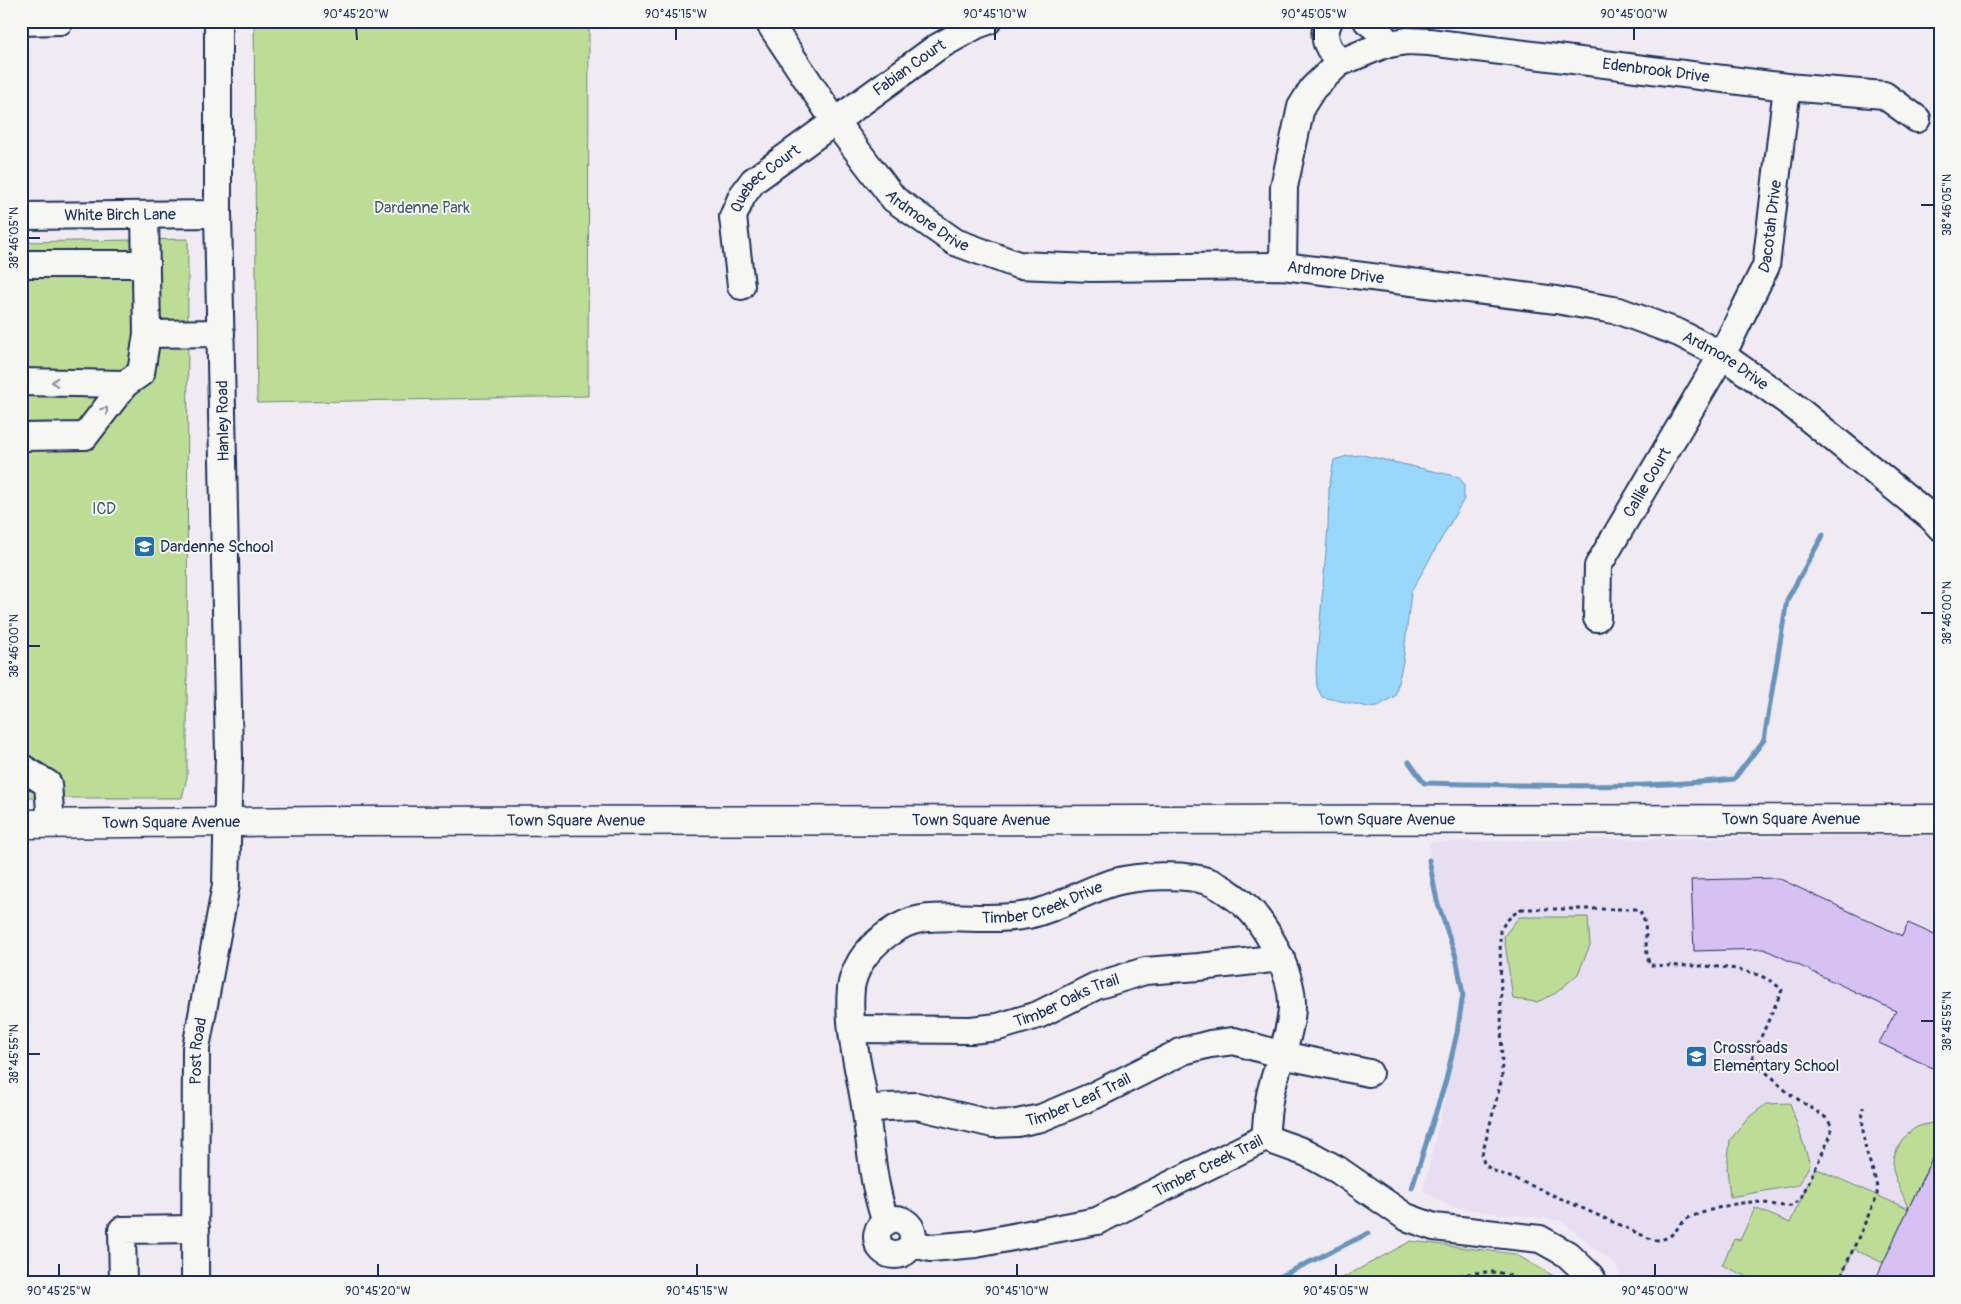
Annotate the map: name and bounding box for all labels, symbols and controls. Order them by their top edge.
text: 90°45'20"W [323,7,389,22]
text: 90°45'15"W [645,7,707,22]
text: 90°45'10"W [963,7,1027,22]
text: 90°45'05"W [1281,7,1347,22]
text: 90°45'00"W [1601,7,1668,22]
street label: Fabian Court [869,34,950,101]
street label: Edenbrook Drive [1601,54,1711,87]
street label: Quebec Court [726,140,805,216]
text: 38°46'05"N [1940,174,1955,236]
street label: Dacotah Drive [1754,179,1786,276]
street label: Ardmore Drive [881,186,972,256]
park label: Dardenne Park [374,198,470,218]
street label: White Birch Lane [64,204,176,226]
text: 38°46'05"N [7,207,22,269]
street label: Ardmore Drive [1286,257,1385,289]
street label: Ardmore Drive [1679,327,1772,395]
one-way arrow [51,377,59,387]
street label: Hanley Road [212,380,234,462]
one-way arrow [100,407,109,416]
street label: Callie Court [1619,443,1676,521]
park label: ICD [92,499,116,519]
school or university icon: Dardenne School [132,535,156,559]
place label: Dardenne School [160,537,274,557]
text: 38°46'00"N [1940,581,1955,645]
text: 38°46'00"N [7,614,22,678]
street label: Town Square Avenue [1722,809,1860,829]
street label: Town Square Avenue [912,810,1050,830]
street label: Town Square Avenue [1317,810,1455,830]
street label: Town Square Avenue [507,811,645,831]
street label: Town Square Avenue [102,812,240,833]
street label: Timber Creek Drive [981,877,1106,928]
street label: Timber Oaks Trail [1011,969,1122,1032]
text: 38°45'55"N [1940,991,1955,1051]
street label: Post Road [186,1016,211,1085]
text: 38°45'55"N [7,1024,22,1084]
place label: Crossroads Elementary School [1713,1038,1839,1076]
school or university icon: Crossroads Elementary School [1685,1045,1709,1069]
street label: Timber Leaf Trail [1024,1069,1134,1131]
street label: Timber Creek Trail [1150,1130,1267,1202]
text: 90°45'25"W [27,1284,91,1299]
text: 90°45'20"W [345,1284,411,1299]
text: 90°45'15"W [666,1284,728,1299]
text: 90°45'10"W [985,1284,1049,1299]
text: 90°45'05"W [1303,1284,1369,1299]
text: 90°45'00"W [1622,1284,1689,1299]

